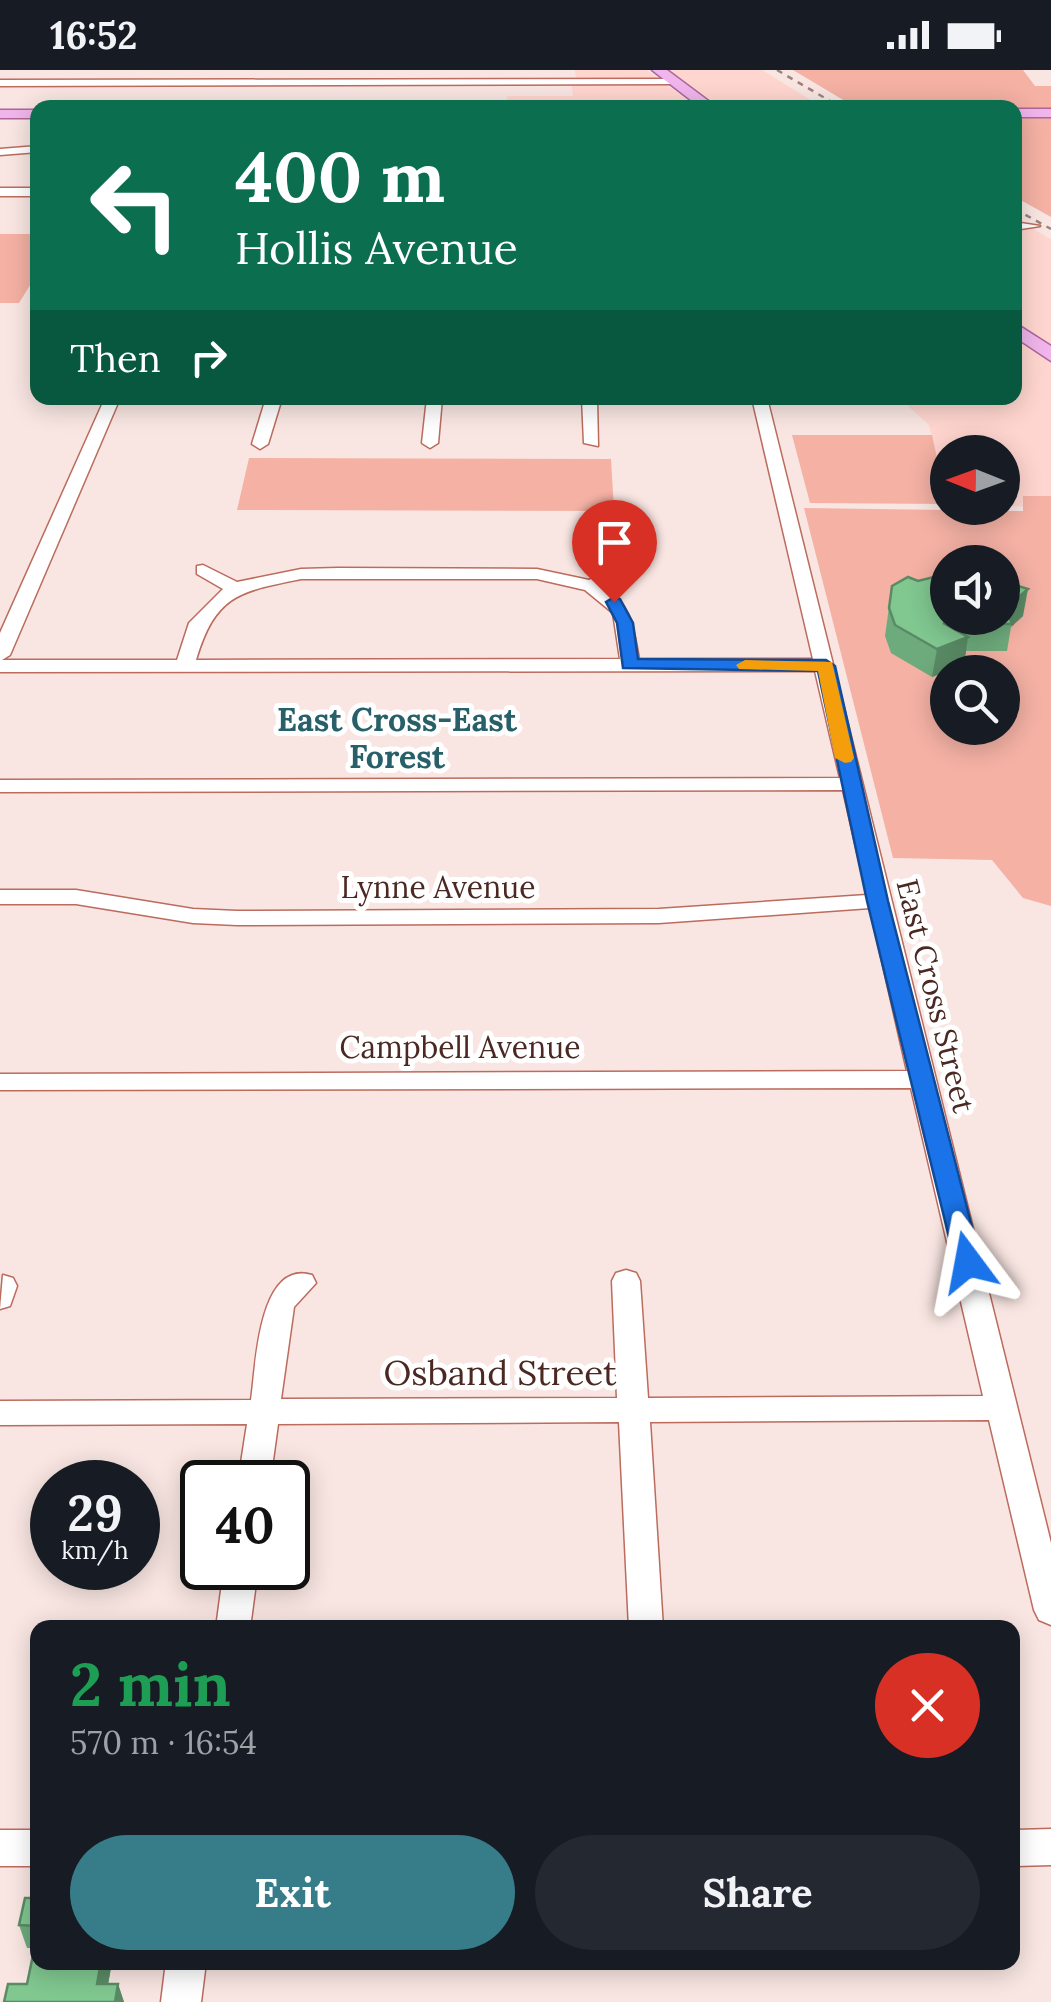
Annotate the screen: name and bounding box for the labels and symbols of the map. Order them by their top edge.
north arrow [930,435,1020,525]
pin [572,500,657,603]
district label: East Cross-East Forest [277,699,518,777]
street label: Lynne Avenue [341,868,535,907]
street label: East Cross Street [889,875,983,1117]
street label: Campbell Avenue [340,1028,580,1066]
position arrow [916,1210,1020,1314]
street label: Osband Street [383,1350,617,1395]
speed limit sign: 40 [180,1460,310,1590]

